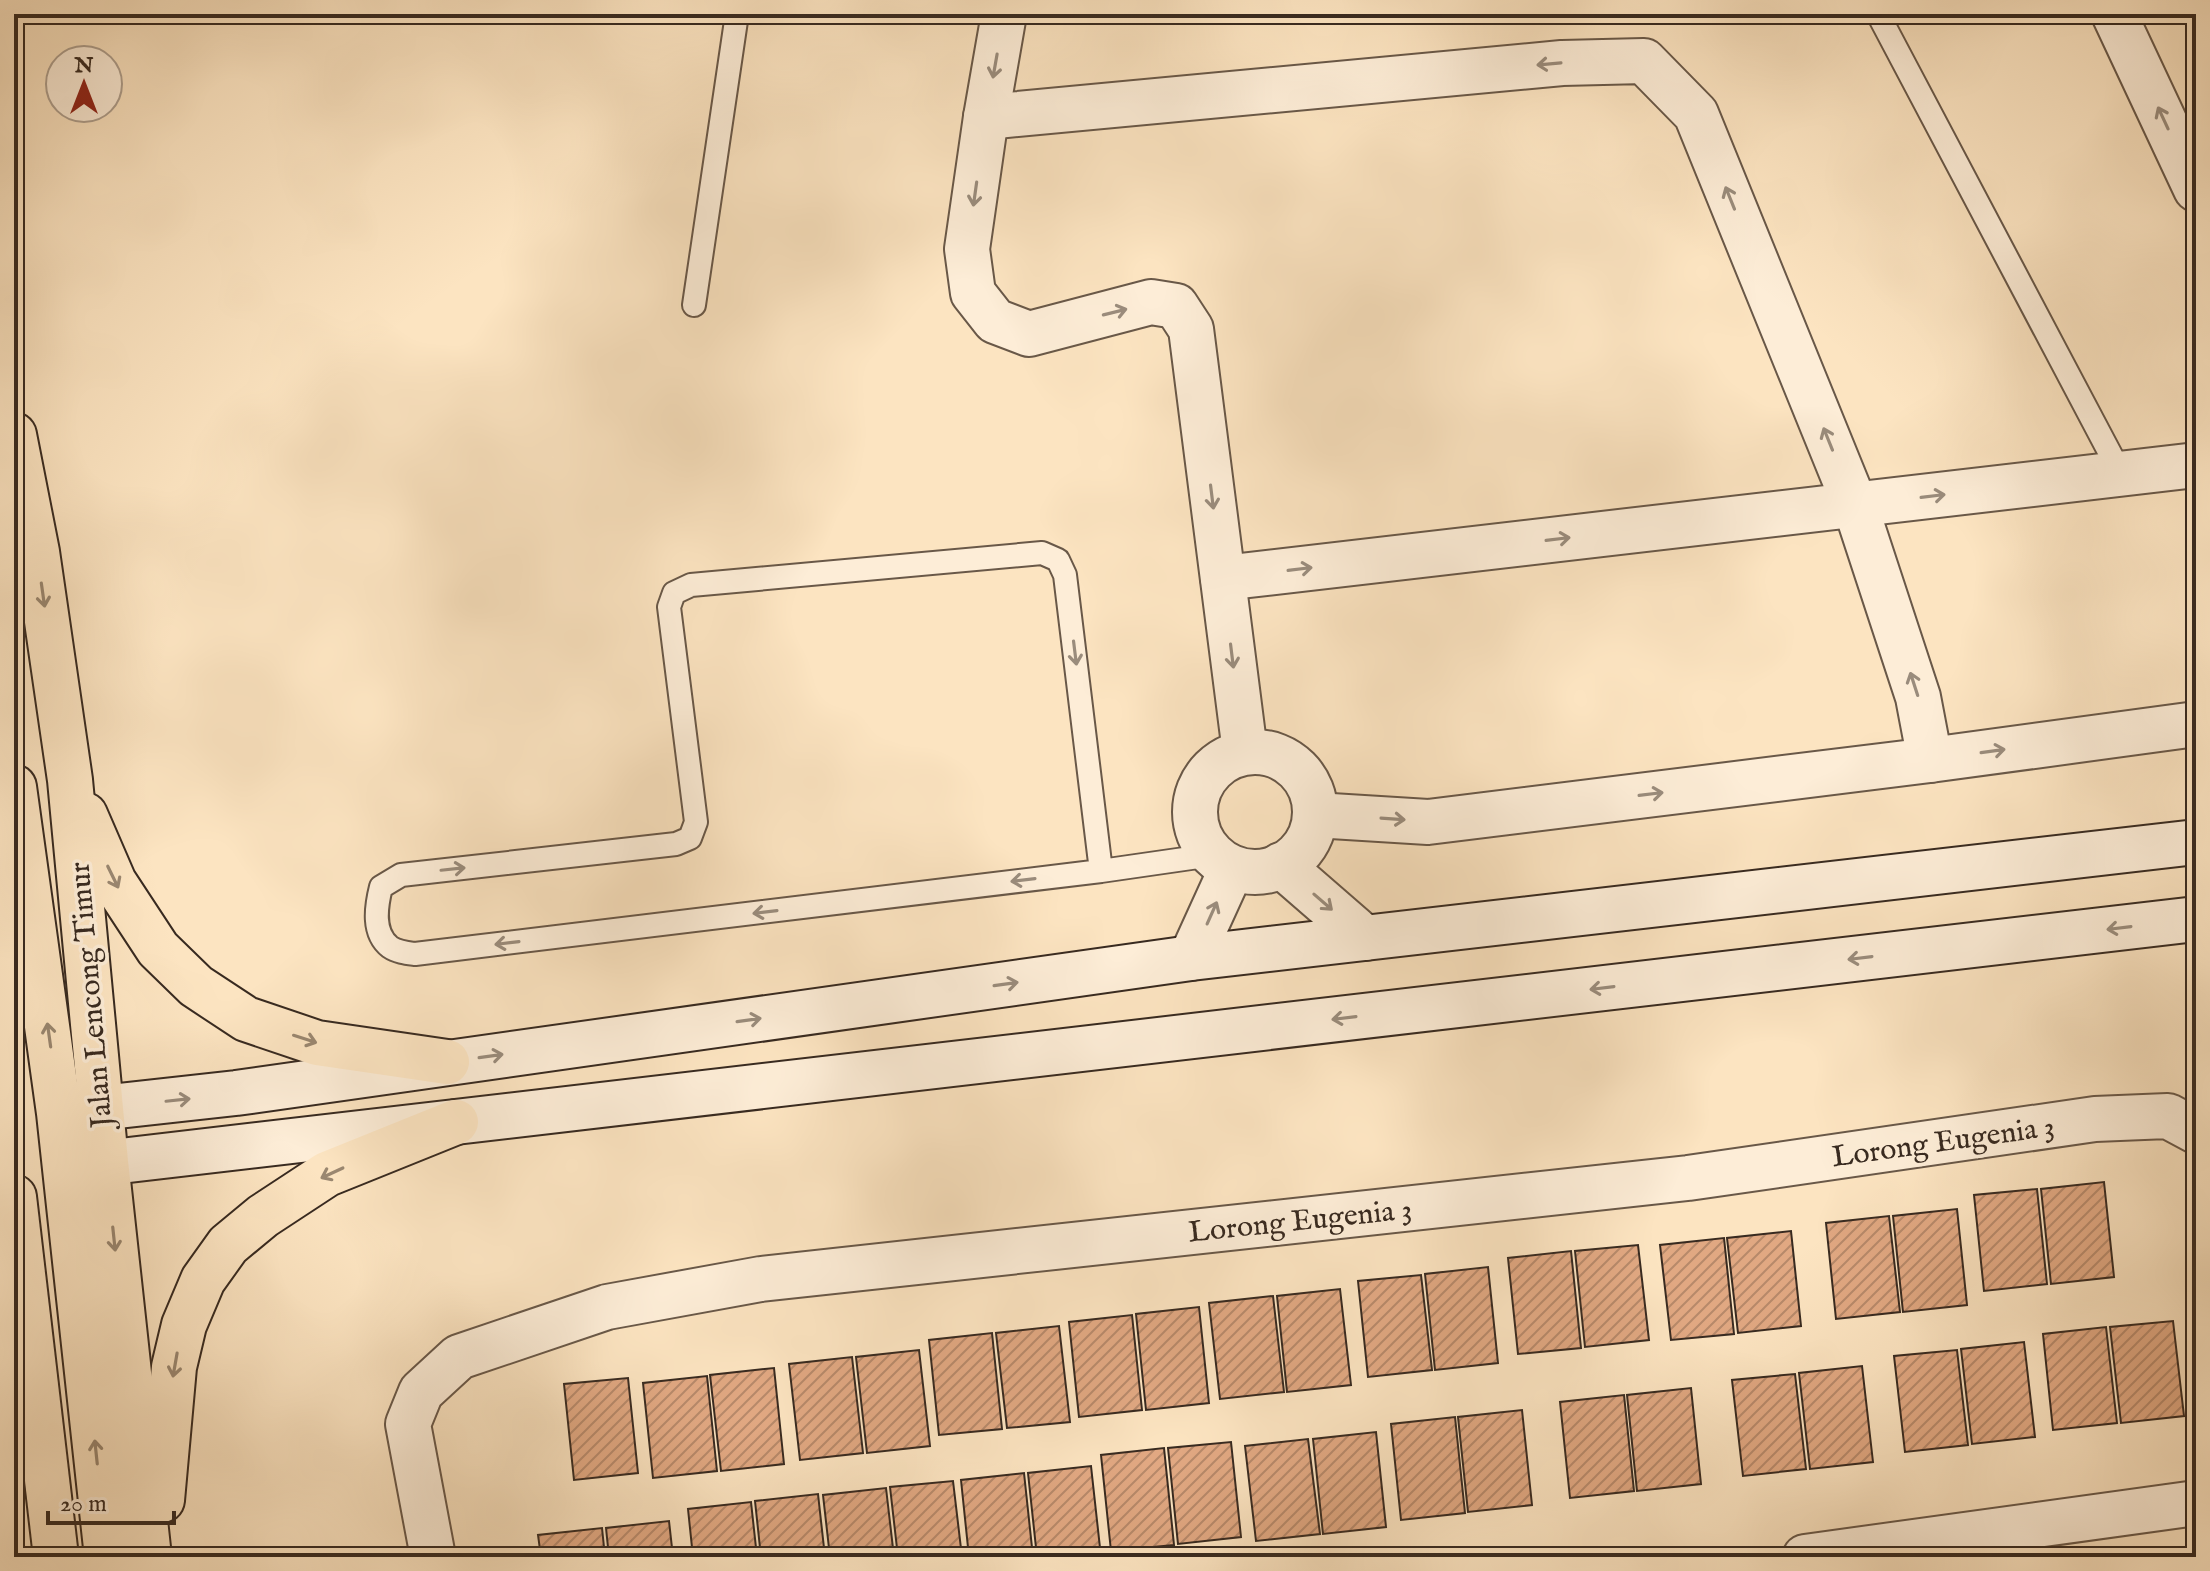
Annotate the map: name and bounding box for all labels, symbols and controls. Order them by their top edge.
north arrow [44,44,124,124]
text: N [73,52,94,80]
one-way arrow [987,52,1002,78]
one-way arrow [1536,57,1563,72]
one-way arrow [2155,106,2170,130]
one-way arrow [967,181,982,207]
one-way arrow [1722,186,1736,211]
one-way arrow [1101,303,1127,318]
one-way arrow [1820,427,1835,451]
one-way arrow [1205,483,1220,510]
one-way arrow [1920,488,1945,503]
one-way arrow [1544,532,1571,547]
one-way arrow [1286,562,1313,577]
one-way arrow [36,582,51,607]
one-way arrow [1067,639,1082,666]
one-way arrow [1225,642,1240,669]
one-way arrow [1906,672,1920,697]
one-way arrow [1979,744,2006,759]
one-way arrow [1638,786,1664,801]
one-way arrow [1379,812,1406,827]
street label: Jalan Lencong Timur [61,860,123,1132]
one-way arrow [439,862,466,877]
one-way arrow [105,864,121,888]
one-way arrow [1011,873,1036,888]
one-way arrow [1313,893,1333,911]
one-way arrow [1205,901,1220,926]
one-way arrow [752,904,779,919]
one-way arrow [2106,920,2132,935]
one-way arrow [495,936,520,951]
one-way arrow [1848,951,1873,966]
one-way arrow [993,976,1018,991]
one-way arrow [1589,981,1616,996]
one-way arrow [1331,1011,1358,1026]
one-way arrow [736,1012,761,1027]
one-way arrow [41,1023,56,1048]
one-way arrow [292,1032,317,1047]
one-way arrow [478,1048,503,1063]
one-way arrow [164,1092,191,1107]
street label: Lorong Eugenia 3 [1829,1109,2057,1177]
one-way arrow [320,1166,344,1181]
street label: Lorong Eugenia 3 [1186,1191,1414,1253]
one-way arrow [107,1225,122,1252]
one-way arrow [167,1352,182,1377]
one-way arrow [88,1439,103,1466]
scale bar [48,1475,174,1525]
text: 20 m [60,1489,107,1520]

